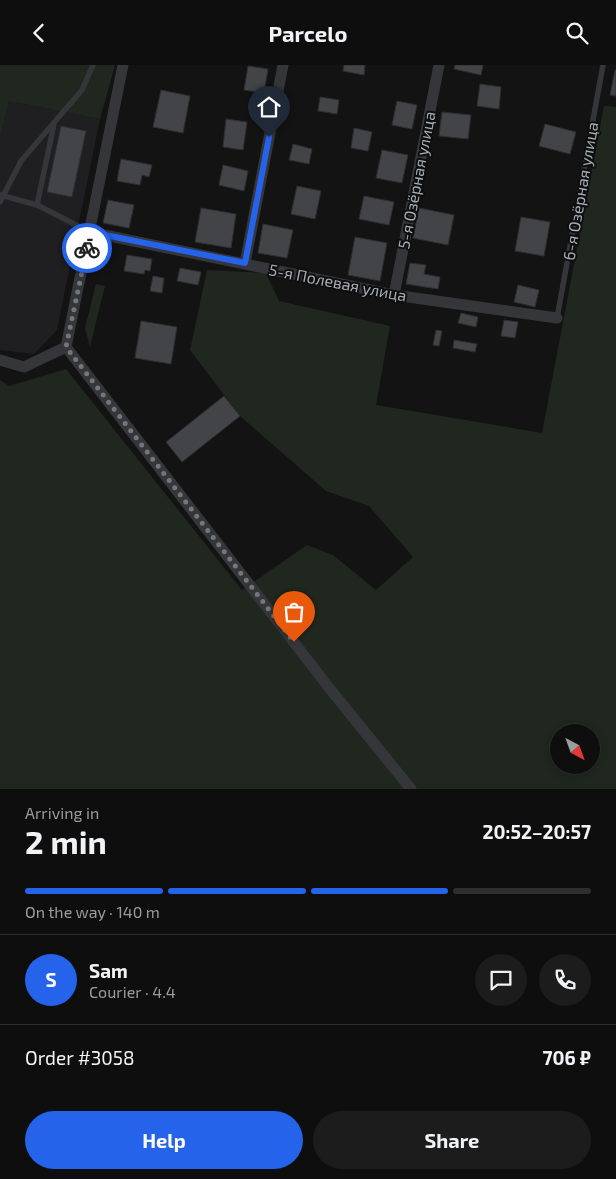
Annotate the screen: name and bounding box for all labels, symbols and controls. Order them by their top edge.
icon: back [25,19,53,47]
icon: search [563,19,591,47]
text: Parcelo [269,20,347,46]
pin [248,86,290,137]
icon: home [255,93,283,121]
street label: 5-я Озёрная улица [393,110,440,251]
street label: 6-я Озёрная улица [558,120,603,262]
courier [62,223,112,273]
icon: bike [73,234,101,262]
street label: 5-я Полевая улица [267,259,409,306]
pin [273,591,315,642]
icon: bag [280,598,308,626]
north arrow [550,724,600,774]
map controls [550,724,600,774]
text: Arriving in [25,803,99,822]
text: 20:52–20:57 [482,820,591,843]
text: 2 min [25,822,107,860]
text: On the way · 140 m [25,902,160,921]
button: chat [475,954,527,1006]
button: phone [539,954,591,1006]
text: Sam [89,959,128,982]
text: S [45,968,57,991]
text: Courier · 4.4 [89,982,176,1001]
text: Order #3058 [25,1046,134,1069]
text: 706 ₽ [542,1046,591,1069]
button: Help [25,1111,303,1169]
button: Share [313,1111,591,1169]

